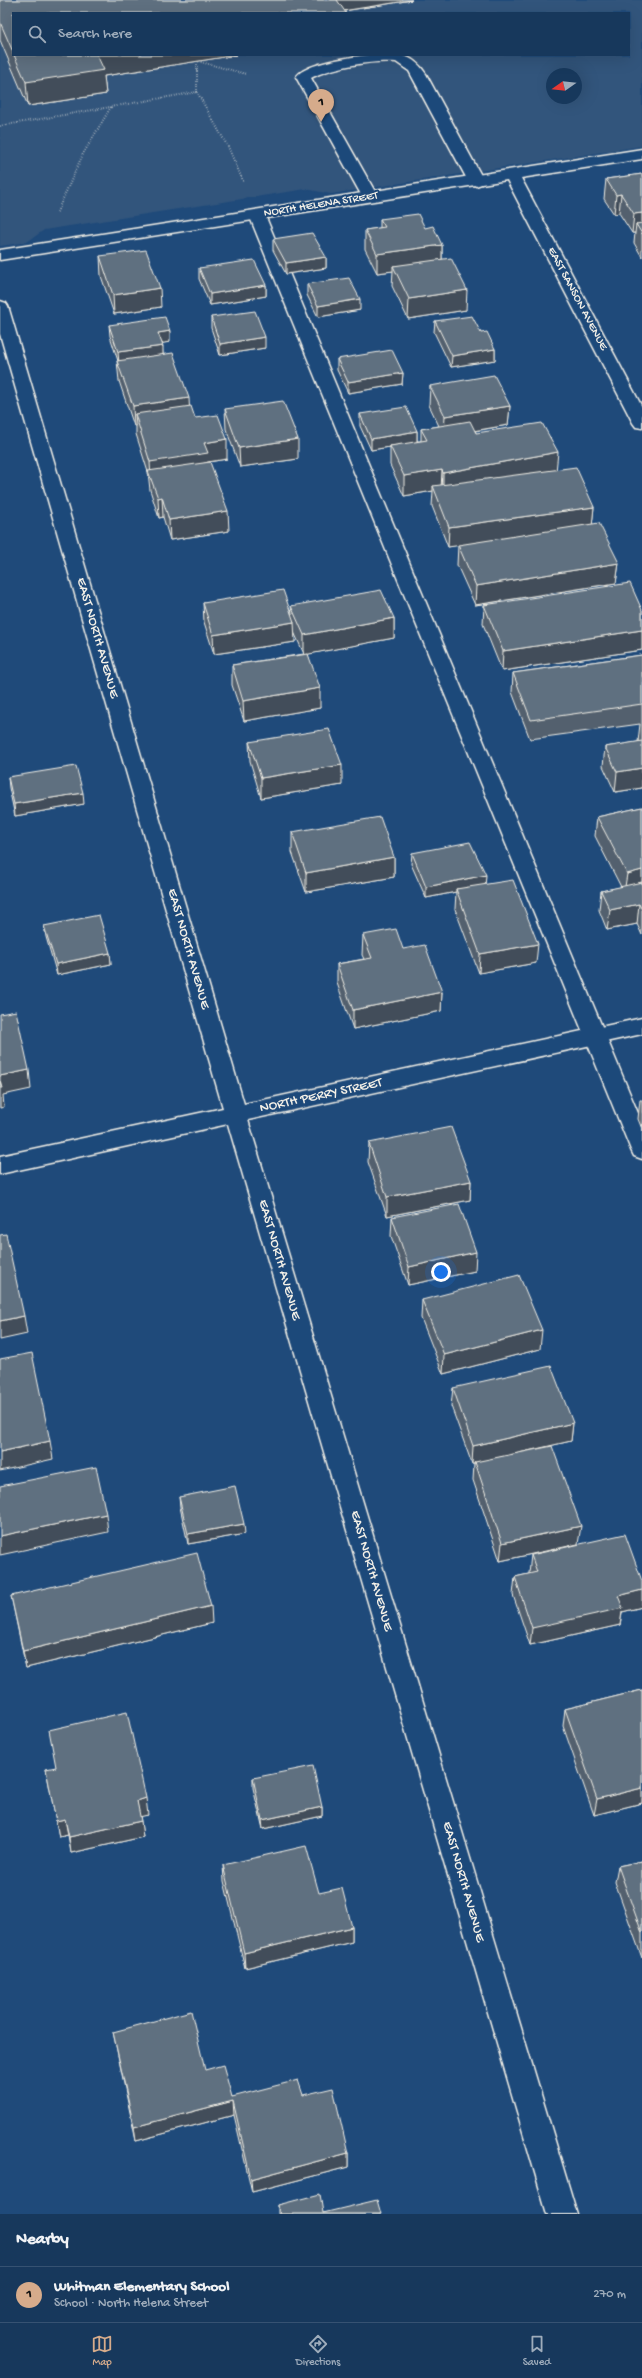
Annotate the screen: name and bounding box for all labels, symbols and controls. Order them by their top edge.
search box [12,12,630,56]
icon: search [26,23,48,45]
text: Search here [58,25,132,43]
north arrow [546,68,582,104]
pin: 1 [308,89,334,122]
street label: NORTH HELENA STREET [263,189,381,221]
street label: EAST SANSON AVENUE [544,245,610,354]
street label: EAST NORTH AVENUE [72,576,123,701]
street label: EAST NORTH AVENUE [163,887,214,1012]
street label: NORTH PERRY STREET [258,1075,384,1117]
street label: EAST NORTH AVENUE [254,1198,305,1323]
your location [431,1262,451,1282]
street label: EAST NORTH AVENUE [346,1509,397,1634]
street label: EAST NORTH AVENUE [438,1820,489,1945]
text: Nearby [16,2230,69,2250]
text: Whitman Elementary School [54,2278,229,2296]
text: 1 [26,2287,32,2302]
text: 270 m [593,2287,626,2302]
text: School · North Helena Street [54,2296,208,2311]
tab: Map [91,2333,113,2369]
tab: Directions [296,2333,340,2369]
tab: Saved [523,2333,551,2369]

